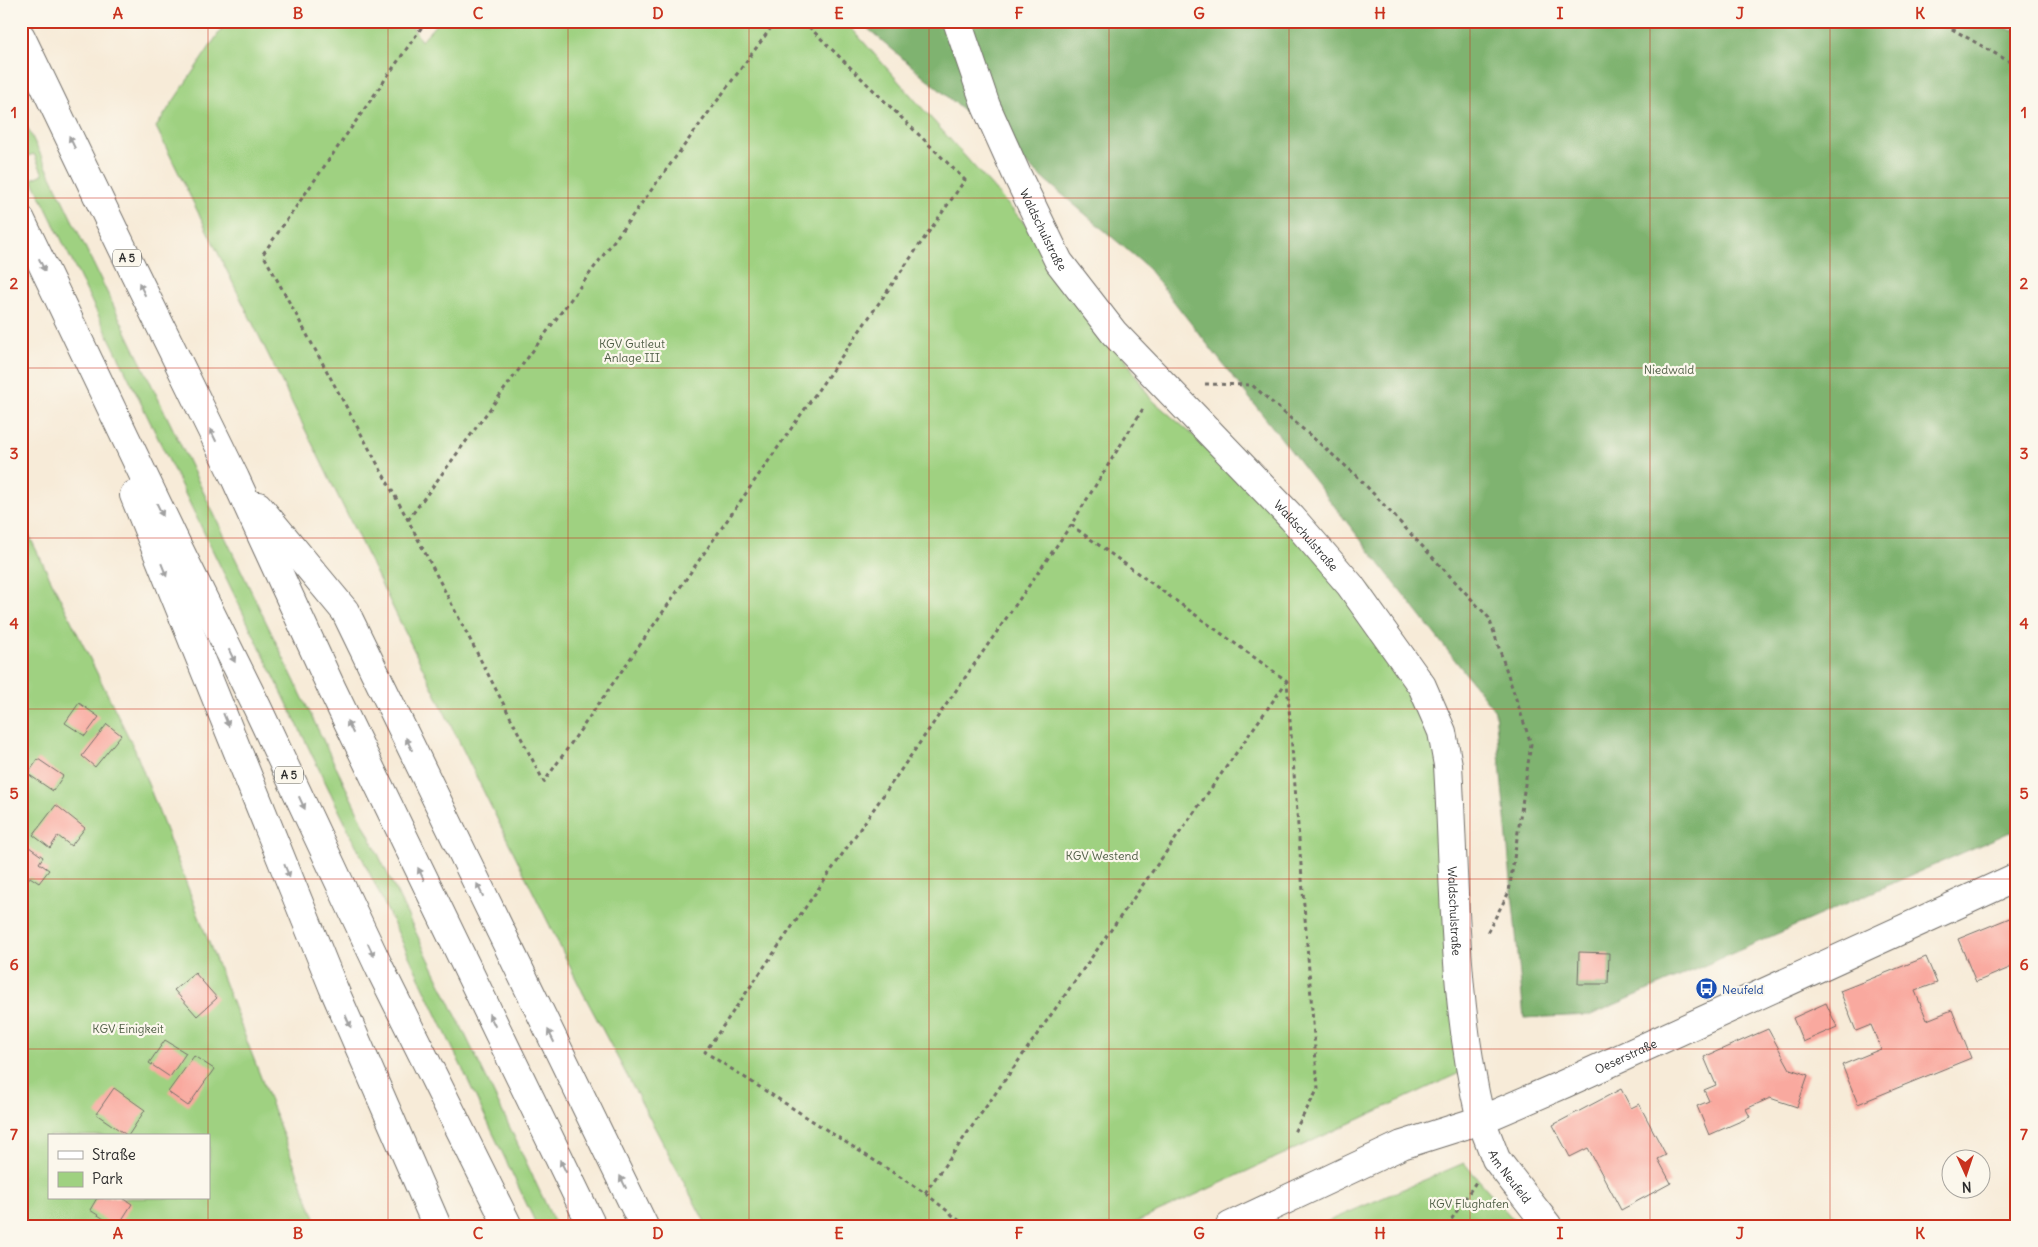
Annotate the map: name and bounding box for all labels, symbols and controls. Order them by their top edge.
text: A [113,3,123,23]
text: B [293,3,304,23]
text: C [473,3,484,23]
text: D [652,3,664,23]
text: E [834,3,844,23]
text: F [1014,3,1024,23]
text: G [1193,3,1205,23]
text: H [1374,3,1386,23]
text: I [1557,3,1564,23]
text: J [1736,3,1745,23]
text: K [1915,3,1925,23]
text: 1 [11,102,17,122]
text: 1 [2021,102,2027,122]
one-way arrow [67,135,75,149]
street label: Waldschulstraße [1017,186,1070,273]
road number: A 5 [113,250,141,266]
one-way arrow [38,257,46,272]
text: 2 [10,273,19,293]
text: 2 [2020,273,2029,293]
one-way arrow [138,282,146,296]
park label: KGV Gutleut Anlage III [599,336,665,365]
park label: Niedwald [1644,362,1694,377]
one-way arrow [209,427,218,442]
text: 3 [9,443,19,463]
text: 3 [2019,443,2029,463]
street label: Waldschulstraße [1271,497,1342,574]
one-way arrow [156,503,164,517]
one-way arrow [161,563,169,577]
text: 4 [9,613,19,633]
text: 4 [2019,613,2029,633]
one-way arrow [228,649,236,663]
one-way arrow [222,713,230,728]
one-way arrow [346,720,354,734]
one-way arrow [405,736,413,751]
road number: A 5 [275,766,303,784]
text: 5 [9,783,19,803]
text: 5 [2019,783,2029,803]
one-way arrow [298,795,306,810]
park label: KGV Westend [1066,848,1138,863]
one-way arrow [283,864,291,878]
one-way arrow [417,866,425,881]
street label: Waldschulstraße [1445,866,1465,956]
one-way arrow [476,883,484,897]
one-way arrow [367,943,375,957]
text: 6 [9,954,19,974]
text: 6 [2019,954,2029,974]
bus stop icon: Neufeld [1694,977,1718,1001]
place label: Neufeld [1722,982,1764,997]
one-way arrow [488,1013,496,1027]
one-way arrow [345,1014,353,1028]
park label: KGV Einigkeit [92,1021,164,1036]
one-way arrow [547,1029,555,1043]
street label: Oeserstraße [1592,1035,1659,1077]
text: 7 [10,1124,18,1144]
text: 7 [2020,1124,2028,1144]
legend [48,1134,210,1200]
text: Straße [92,1145,136,1164]
street label: Am Neufeld [1486,1148,1535,1206]
north arrow [1940,1150,1990,1200]
one-way arrow [559,1159,567,1173]
text: Park [92,1169,123,1188]
one-way arrow [618,1175,626,1189]
text: N [1961,1178,1972,1196]
park label: KGV Flughafen [1429,1196,1509,1211]
text: A [113,1223,123,1243]
text: B [293,1223,304,1243]
text: C [473,1223,484,1243]
text: D [652,1223,664,1243]
text: E [834,1223,844,1243]
text: F [1014,1223,1024,1243]
text: G [1193,1223,1205,1243]
text: H [1374,1223,1386,1243]
text: I [1557,1223,1564,1243]
text: J [1736,1223,1745,1243]
text: K [1915,1223,1925,1243]

